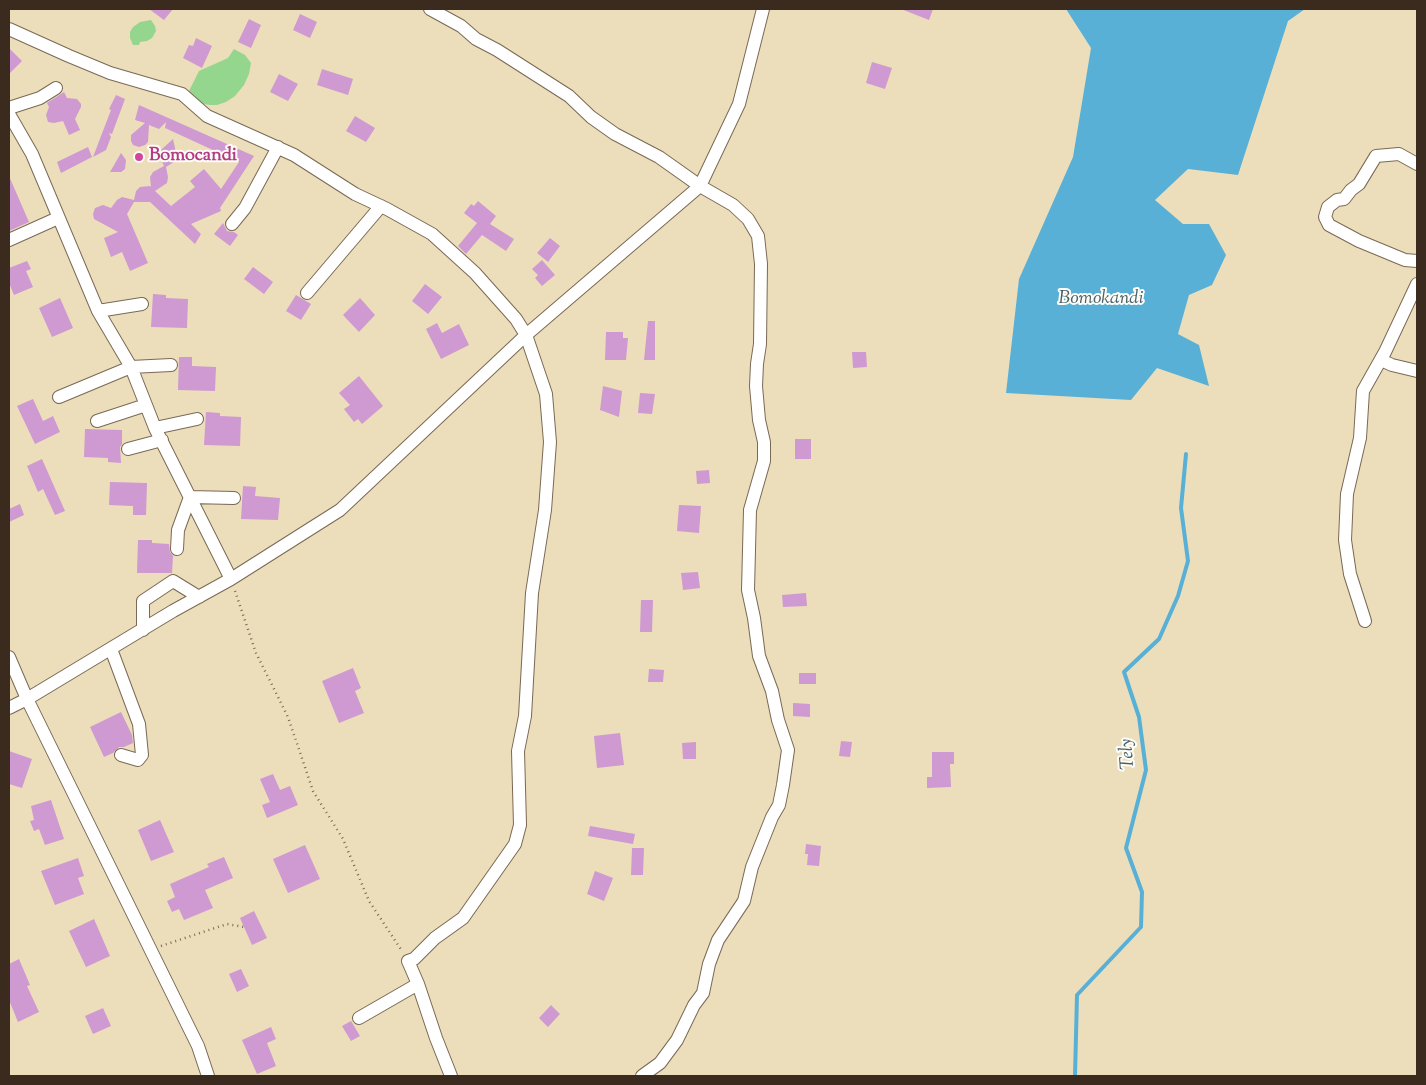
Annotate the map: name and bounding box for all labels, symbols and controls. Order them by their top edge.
place label: Bomocandi [149,146,237,168]
marker: Bomocandi [133,151,145,163]
water label: Bomokandi [1059,289,1143,311]
water label: Tely [1117,738,1141,770]

